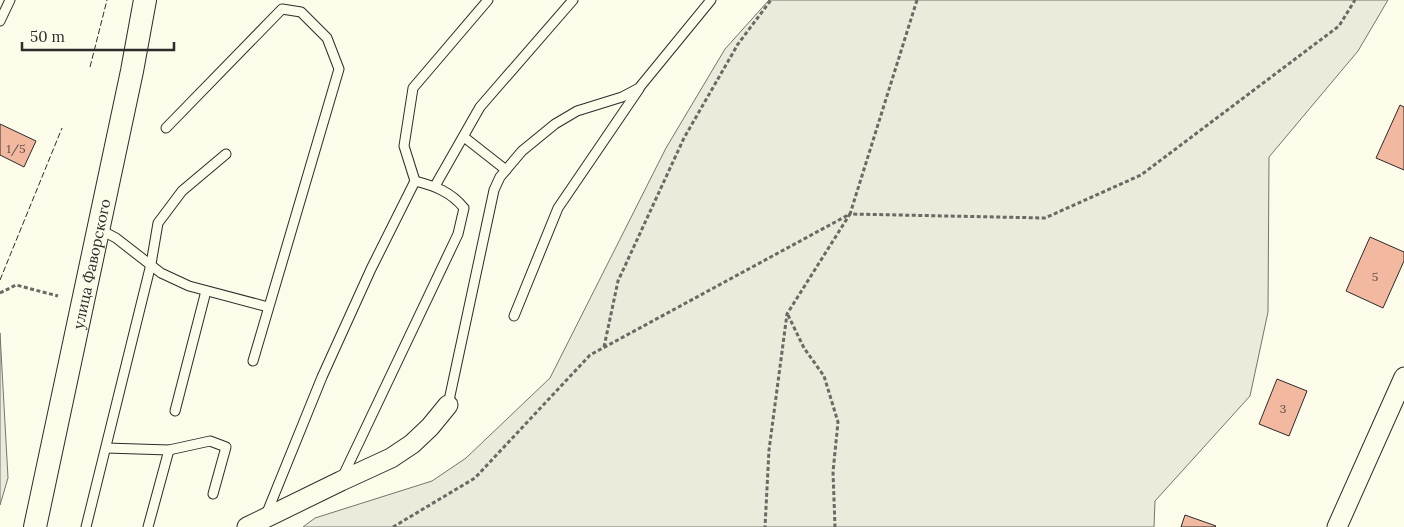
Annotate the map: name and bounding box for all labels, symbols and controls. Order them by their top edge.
scale bar [22,20,175,52]
text: 50 m [30,27,65,46]
house number: 1/5 [7,141,25,157]
street label: улица Фаворского [68,197,114,331]
house number: 5 [1372,269,1378,284]
house number: 3 [1280,401,1287,416]

